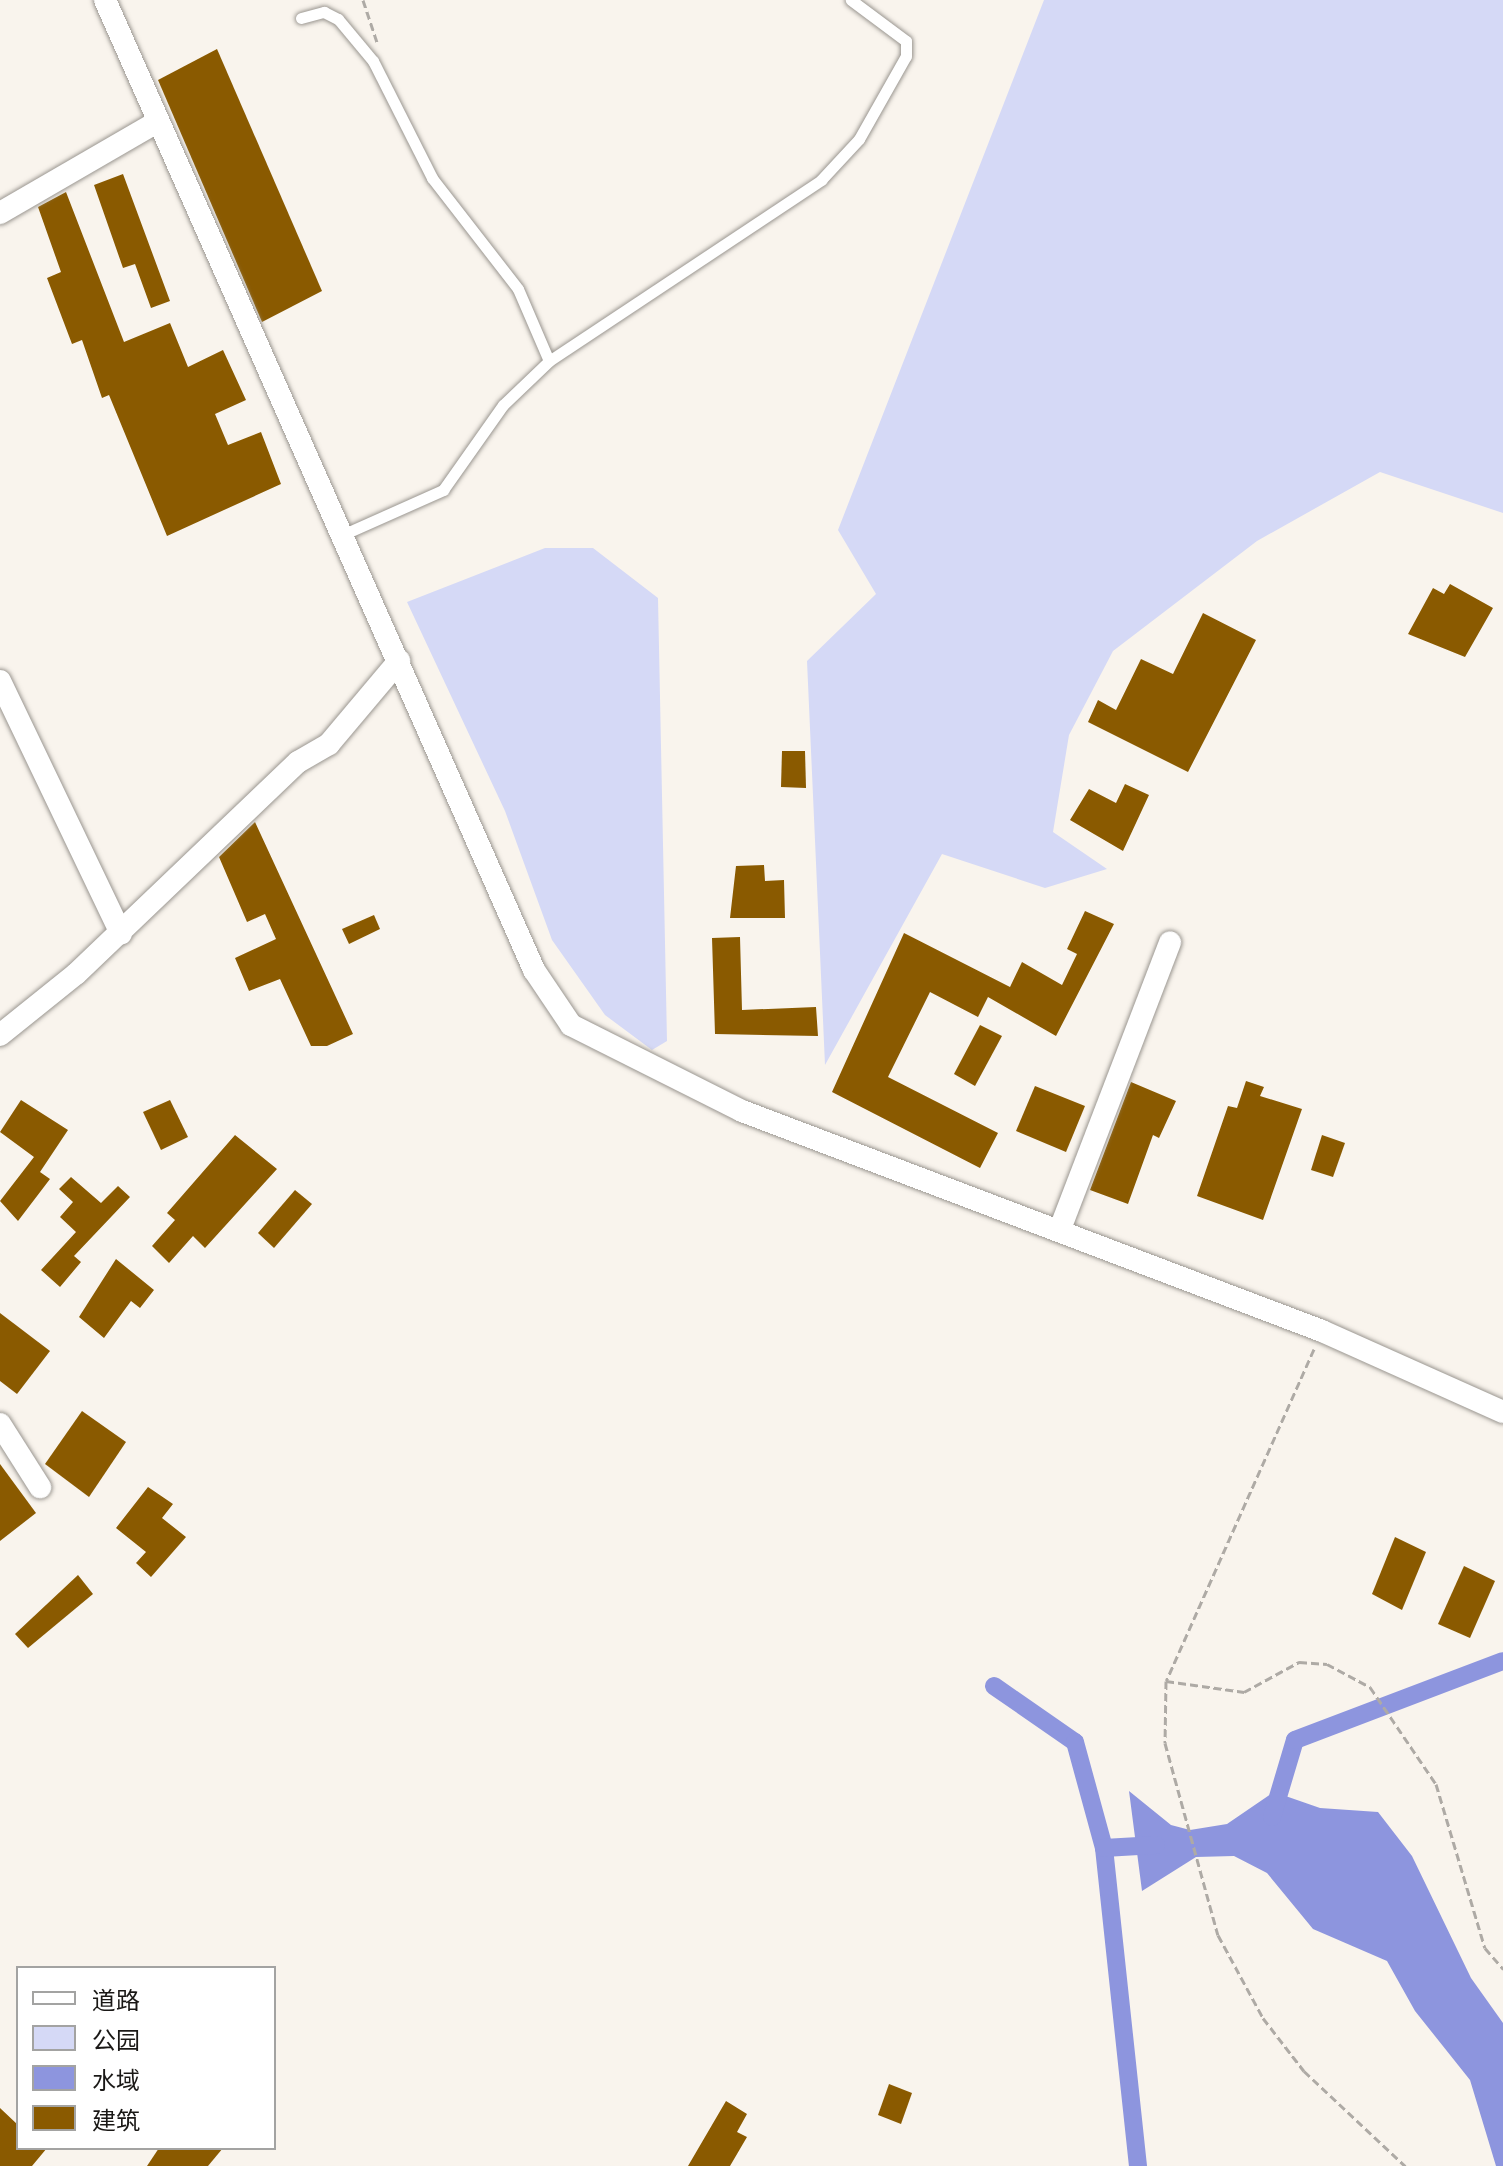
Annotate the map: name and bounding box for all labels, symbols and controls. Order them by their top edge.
legend [16,1966,276,2150]
text: 道路 [92,1984,140,2016]
text: 公园 [92,2024,140,2056]
text: 水域 [92,2064,140,2096]
text: 建筑 [92,2104,140,2136]

